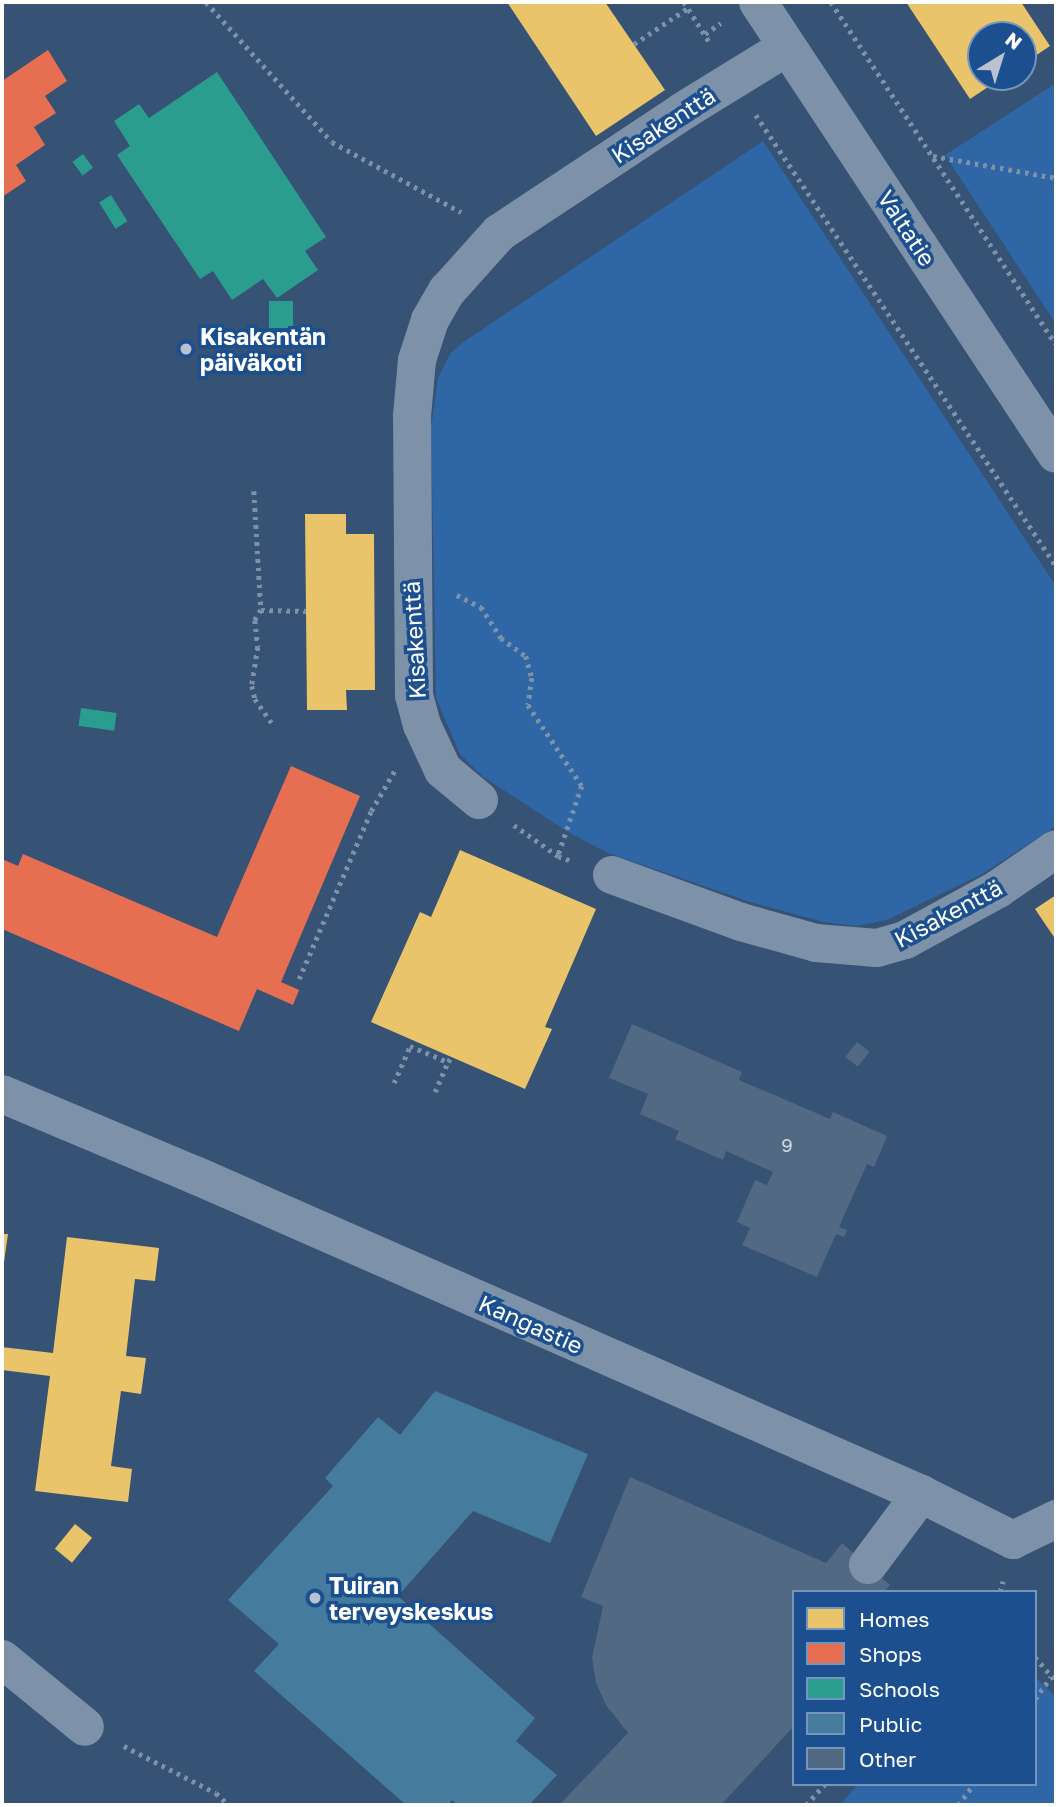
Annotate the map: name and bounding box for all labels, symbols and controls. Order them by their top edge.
north arrow [967,21,1037,91]
text: N [1001,27,1027,54]
street label: Kisakenttä [606,81,720,169]
street label: Valtatie [872,185,942,271]
place label: Kisakentän päiväkoti [200,322,326,376]
marker: Kisakentän päiväkoti [178,341,194,357]
street label: Kisakenttä [397,580,431,700]
street label: Kisakenttä [889,873,1007,953]
house number: 9 [781,1134,793,1156]
street label: Kangastie [475,1289,587,1359]
place label: Tuiran terveyskeskus [329,1571,493,1625]
marker: Tuiran terveyskeskus [307,1590,323,1606]
legend [792,1590,1037,1786]
text: Homes [859,1606,929,1632]
text: Shops [859,1641,922,1667]
text: Schools [859,1676,940,1702]
text: Public [859,1711,922,1737]
text: Other [859,1746,916,1772]

